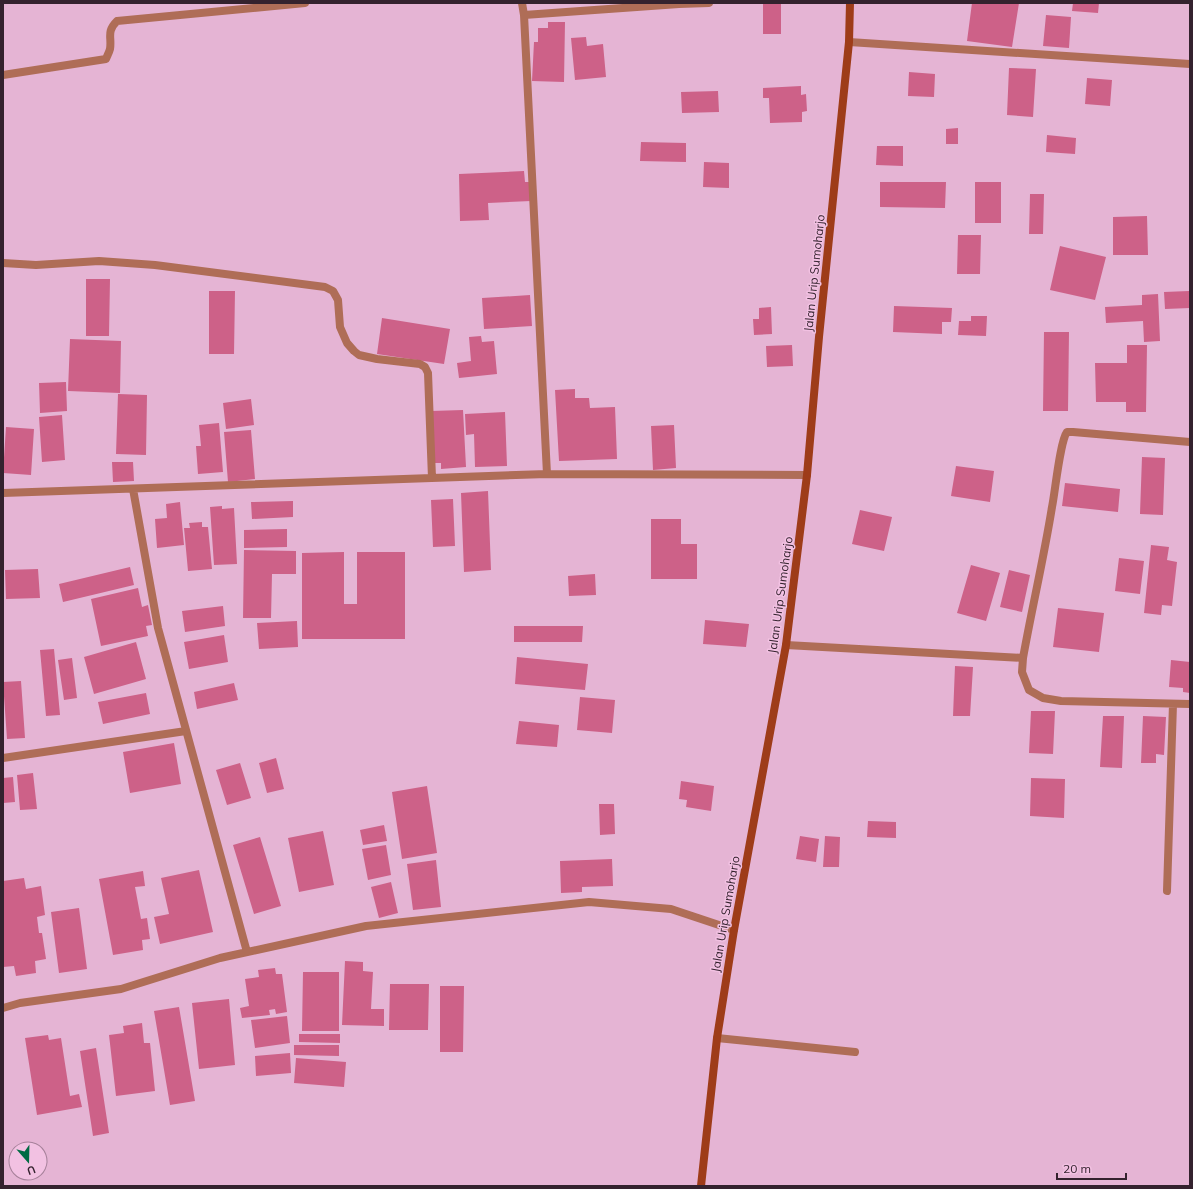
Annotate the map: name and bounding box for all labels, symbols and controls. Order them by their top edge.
street label: Jalan Urip Sumoharjo [800,214,828,332]
street label: Jalan Urip Sumoharjo [764,536,796,654]
street label: Jalan Urip Sumoharjo [707,855,743,973]
north arrow [8,1141,48,1181]
scale bar [1057,1155,1126,1181]
text: 20 m [1063,1161,1091,1176]
text: U [25,1162,38,1178]

